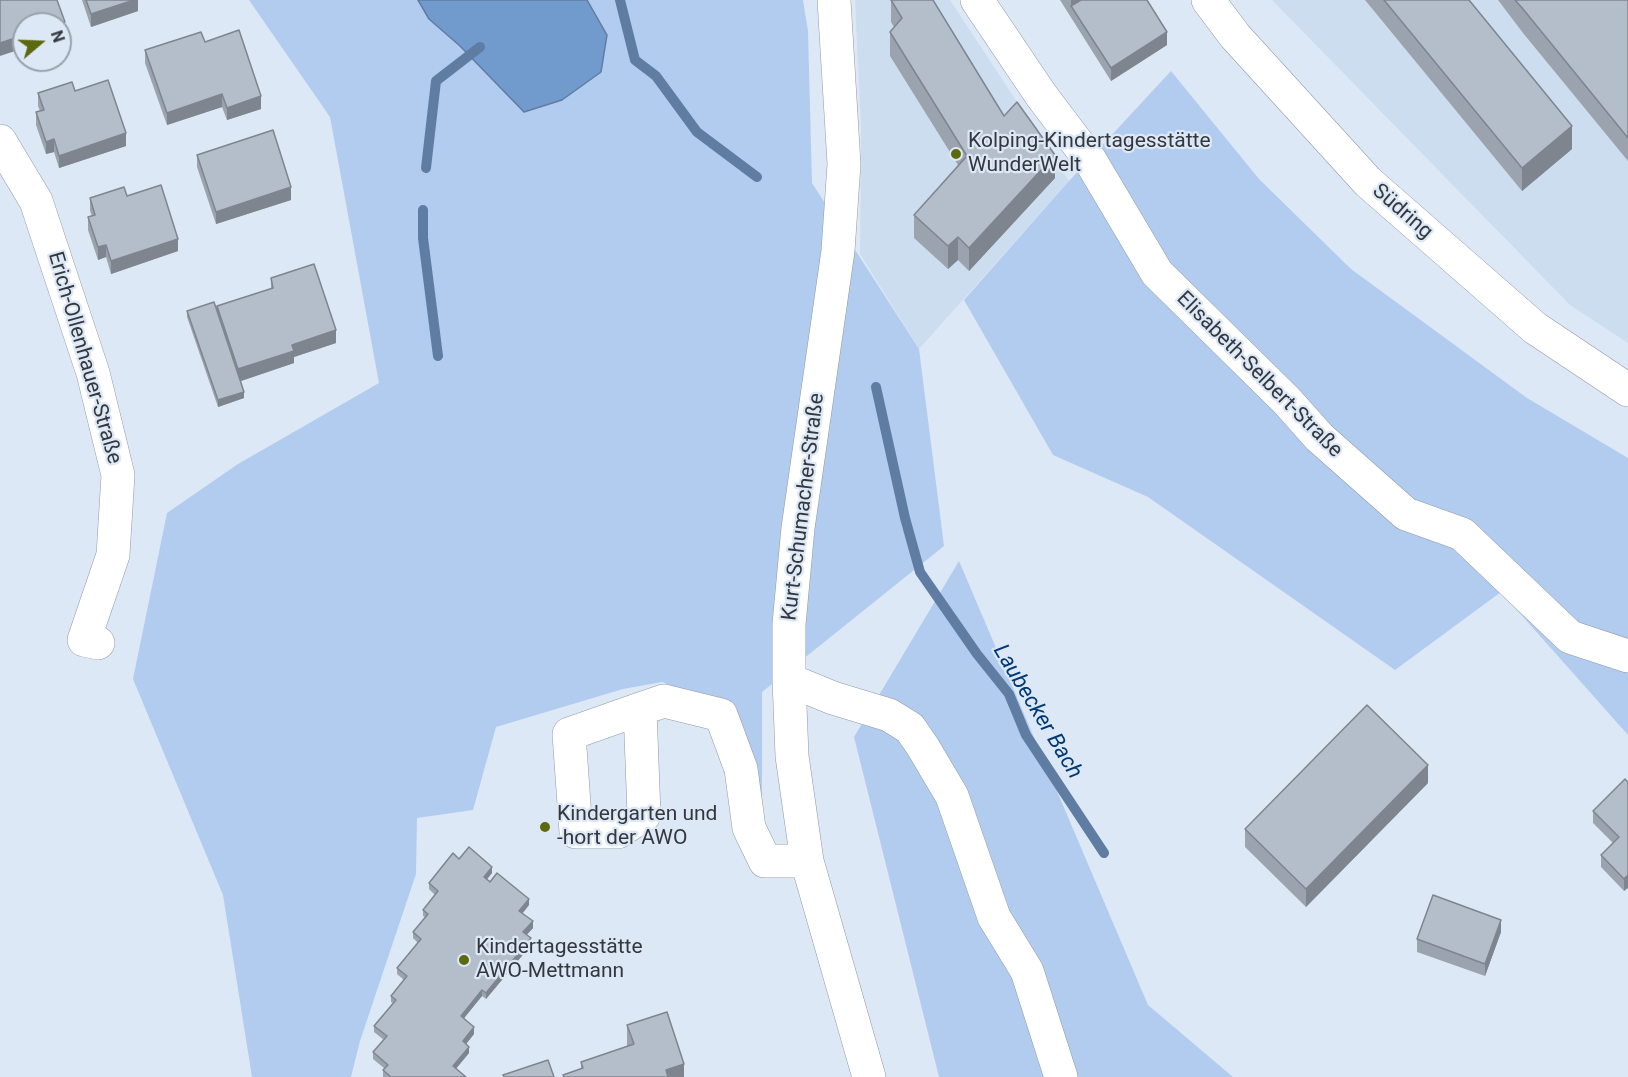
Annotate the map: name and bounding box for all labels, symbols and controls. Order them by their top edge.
north arrow [12,12,72,72]
text: N [47,28,68,45]
place label: Kolping-Kindertagesstätte WunderWelt [968,129,1211,179]
marker: Kolping-Kindertagesstätte WunderWelt [949,147,963,161]
street label: Südring [1367,179,1437,245]
street label: Erich-Ollenhauer-Straße [42,249,126,467]
street label: Elisabeth-Selbert-Straße [1171,287,1347,463]
street label: Kurt-Schumacher-Straße [778,392,830,622]
water label: Laubecker Bach [987,640,1087,784]
place label: Kindergarten und -hort der AWO [557,802,717,852]
marker: Kindergarten und -hort der AWO [538,820,552,834]
place label: Kindertagesstätte AWO-Mettmann [476,935,643,985]
marker: Kindertagesstätte AWO-Mettmann [457,953,471,967]

